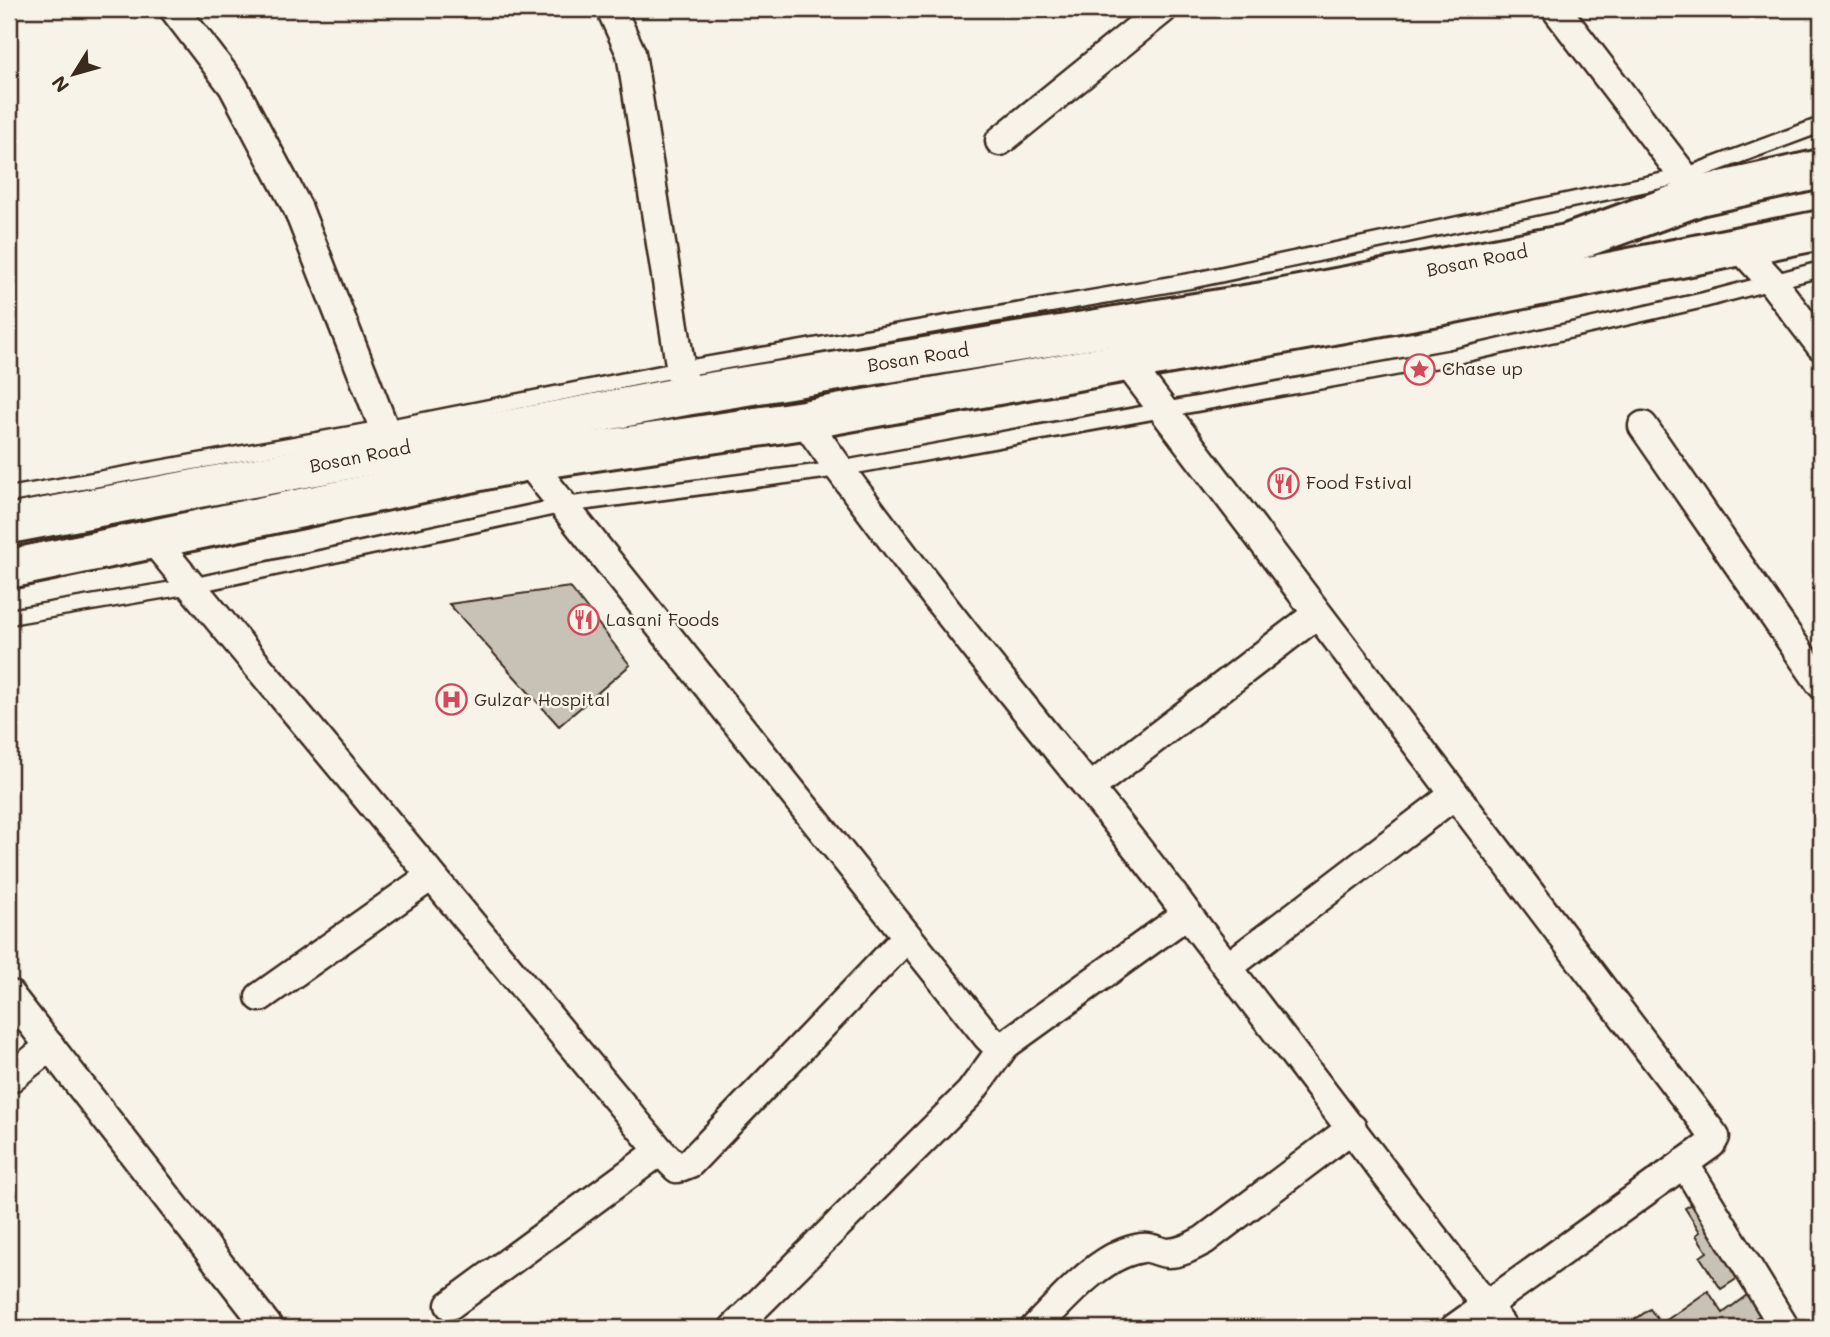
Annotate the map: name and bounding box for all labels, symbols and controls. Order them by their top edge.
north arrow [38,38,108,108]
text: N [46,71,74,98]
street label: Bosan Road [1424,238,1529,282]
street label: Bosan Road [865,337,970,377]
place icon: Chase up [1402,352,1436,386]
place label: Chase up [1442,356,1523,380]
street label: Bosan Road [307,434,412,478]
restaurant icon: Food Fstival [1266,466,1300,500]
place label: Food Fstival [1306,470,1412,494]
restaurant icon: Lasani Foods [566,603,600,637]
place label: Lasani Foods [606,607,719,631]
hospital icon: Gulzar Hospital [434,683,468,717]
place label: Gulzar Hospital [474,687,610,711]

